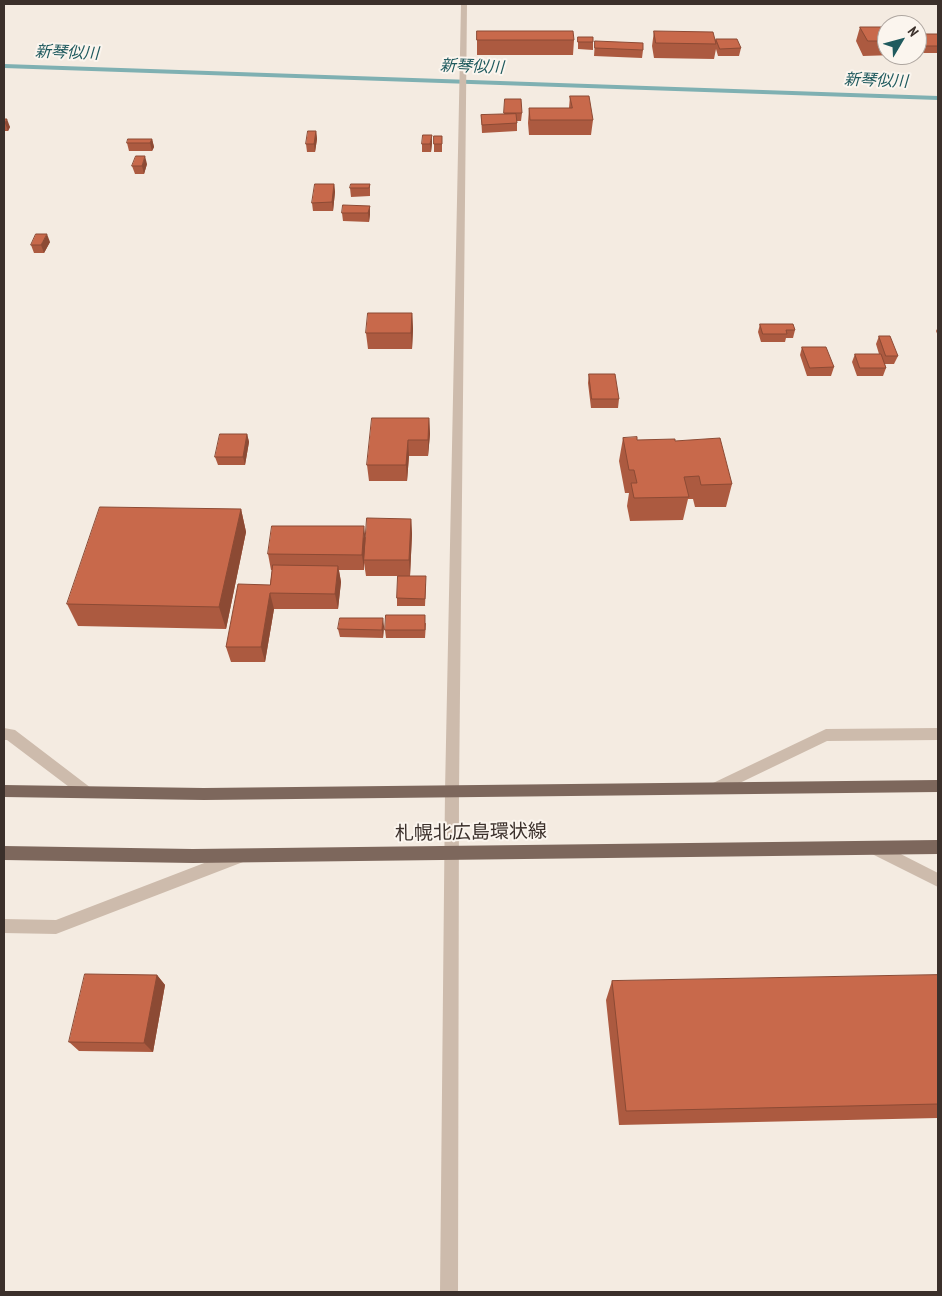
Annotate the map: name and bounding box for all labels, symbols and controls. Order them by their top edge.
north arrow [877,15,927,65]
text: N [904,23,923,40]
water label: 新琴似川 [35,42,99,64]
water label: 新琴似川 [440,56,504,78]
water label: 新琴似川 [844,70,908,92]
street label: 札幌北広島環状線 [395,820,547,846]

